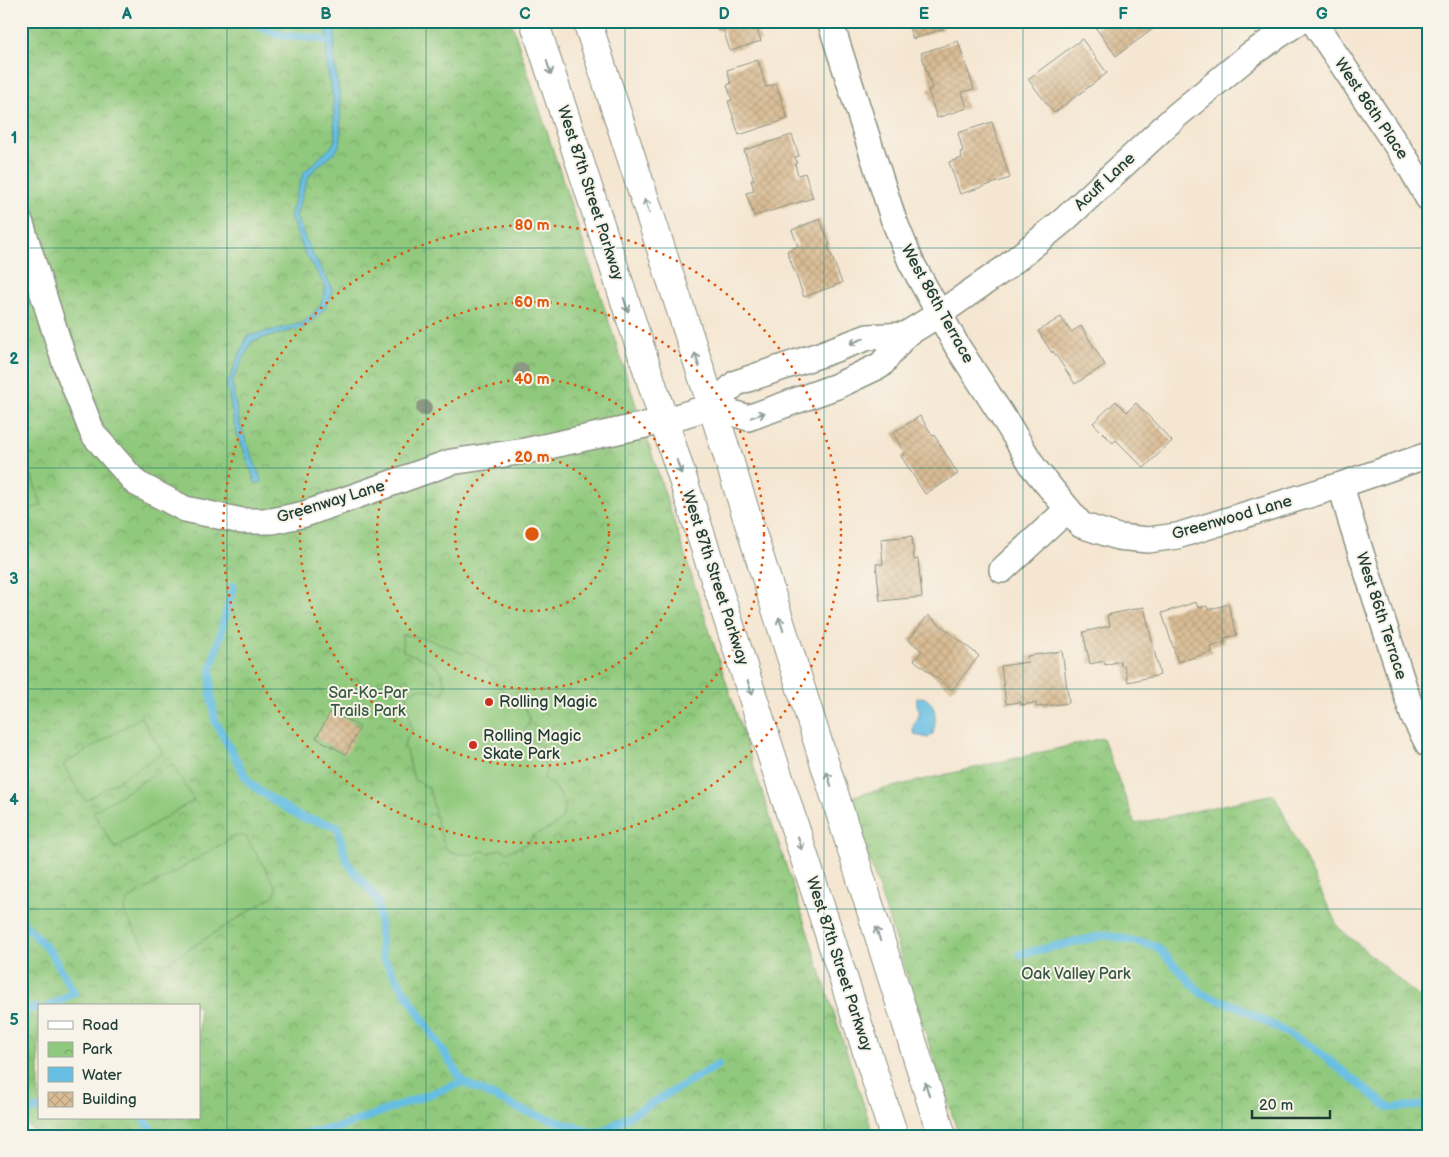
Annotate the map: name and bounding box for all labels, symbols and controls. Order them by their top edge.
text: A [121,5,132,24]
text: B [320,5,332,24]
text: C [519,5,531,24]
text: D [718,5,730,24]
text: E [919,5,929,24]
text: F [1118,5,1128,24]
text: G [1316,5,1328,24]
street label: West 86th Place [1330,55,1412,164]
one-way arrow [545,59,554,75]
street label: West 87th Street Parkway [553,103,627,283]
text: 1 [11,129,17,148]
street label: Acuff Lane [1071,149,1140,215]
one-way arrow [641,198,651,214]
text: 80 m [514,216,550,235]
street label: West 86th Terrace [897,241,978,367]
text: 60 m [514,293,550,312]
one-way arrow [622,297,632,313]
one-way arrow [850,337,865,346]
text: 2 [9,350,19,369]
one-way arrow [692,353,701,368]
text: 40 m [514,370,550,389]
one-way arrow [750,410,765,419]
text: 20 m [515,448,550,467]
one-way arrow [675,459,684,474]
street label: Greenway Lane [275,476,388,527]
street label: West 87th Street Parkway [678,488,752,668]
street label: Greenwood Lane [1170,492,1295,544]
centre of rings [523,525,541,543]
street label: West 86th Terrace [1351,550,1411,683]
text: 3 [9,570,19,589]
one-way arrow [775,617,785,633]
one-way arrow [746,680,756,696]
park label: Sar-Ko-Par Trails Park [328,684,408,721]
place label: Rolling Magic [499,693,597,712]
marker: Rolling Magic [483,696,495,708]
place label: Rolling Magic Skate Park [483,727,581,764]
marker: Rolling Magic Skate Park [467,739,479,751]
one-way arrow [824,772,834,788]
text: 4 [9,791,19,810]
one-way arrow [796,835,805,850]
street label: West 87th Street Parkway [802,874,876,1054]
one-way arrow [873,927,883,943]
park label: Oak Valley Park [1021,965,1131,984]
legend [38,1004,200,1120]
text: 5 [9,1011,19,1030]
text: Road [82,1016,118,1035]
text: Park [82,1040,113,1059]
text: Water [82,1066,122,1085]
one-way arrow [922,1082,932,1098]
scale bar [1252,1087,1329,1119]
text: Building [82,1090,137,1109]
text: 20 m [1259,1096,1293,1115]

